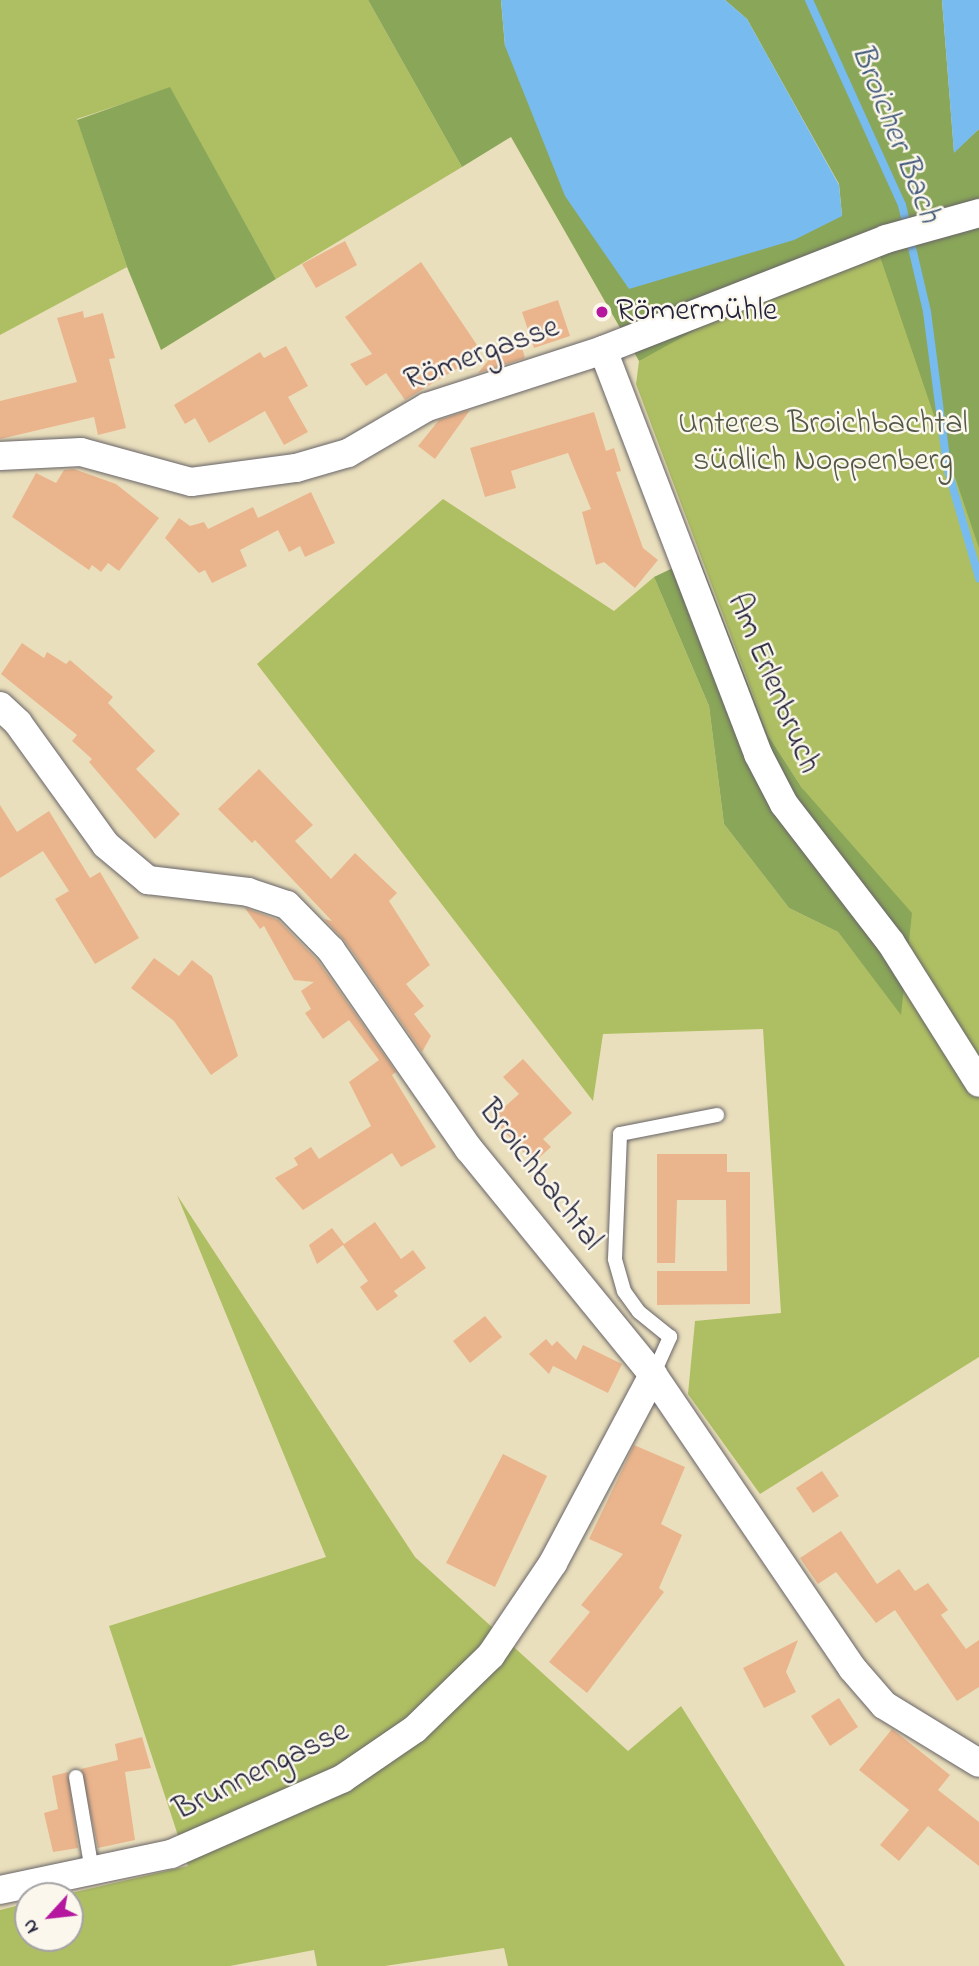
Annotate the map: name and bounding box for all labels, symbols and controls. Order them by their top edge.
water label: Broicher Bach [840,39,948,229]
place label: Römermühle [616,293,777,331]
marker: Römermühle [594,304,610,320]
street label: Römergasse [399,309,565,401]
park label: Unteres Broichbachtal südlich Noppenberg [678,407,968,482]
street label: Am Erlenbruch [717,588,827,780]
street label: Broichbachtal [468,1093,610,1259]
street label: Brunnengasse [168,1713,356,1831]
north arrow [14,1882,84,1952]
text: N [17,1914,47,1938]

